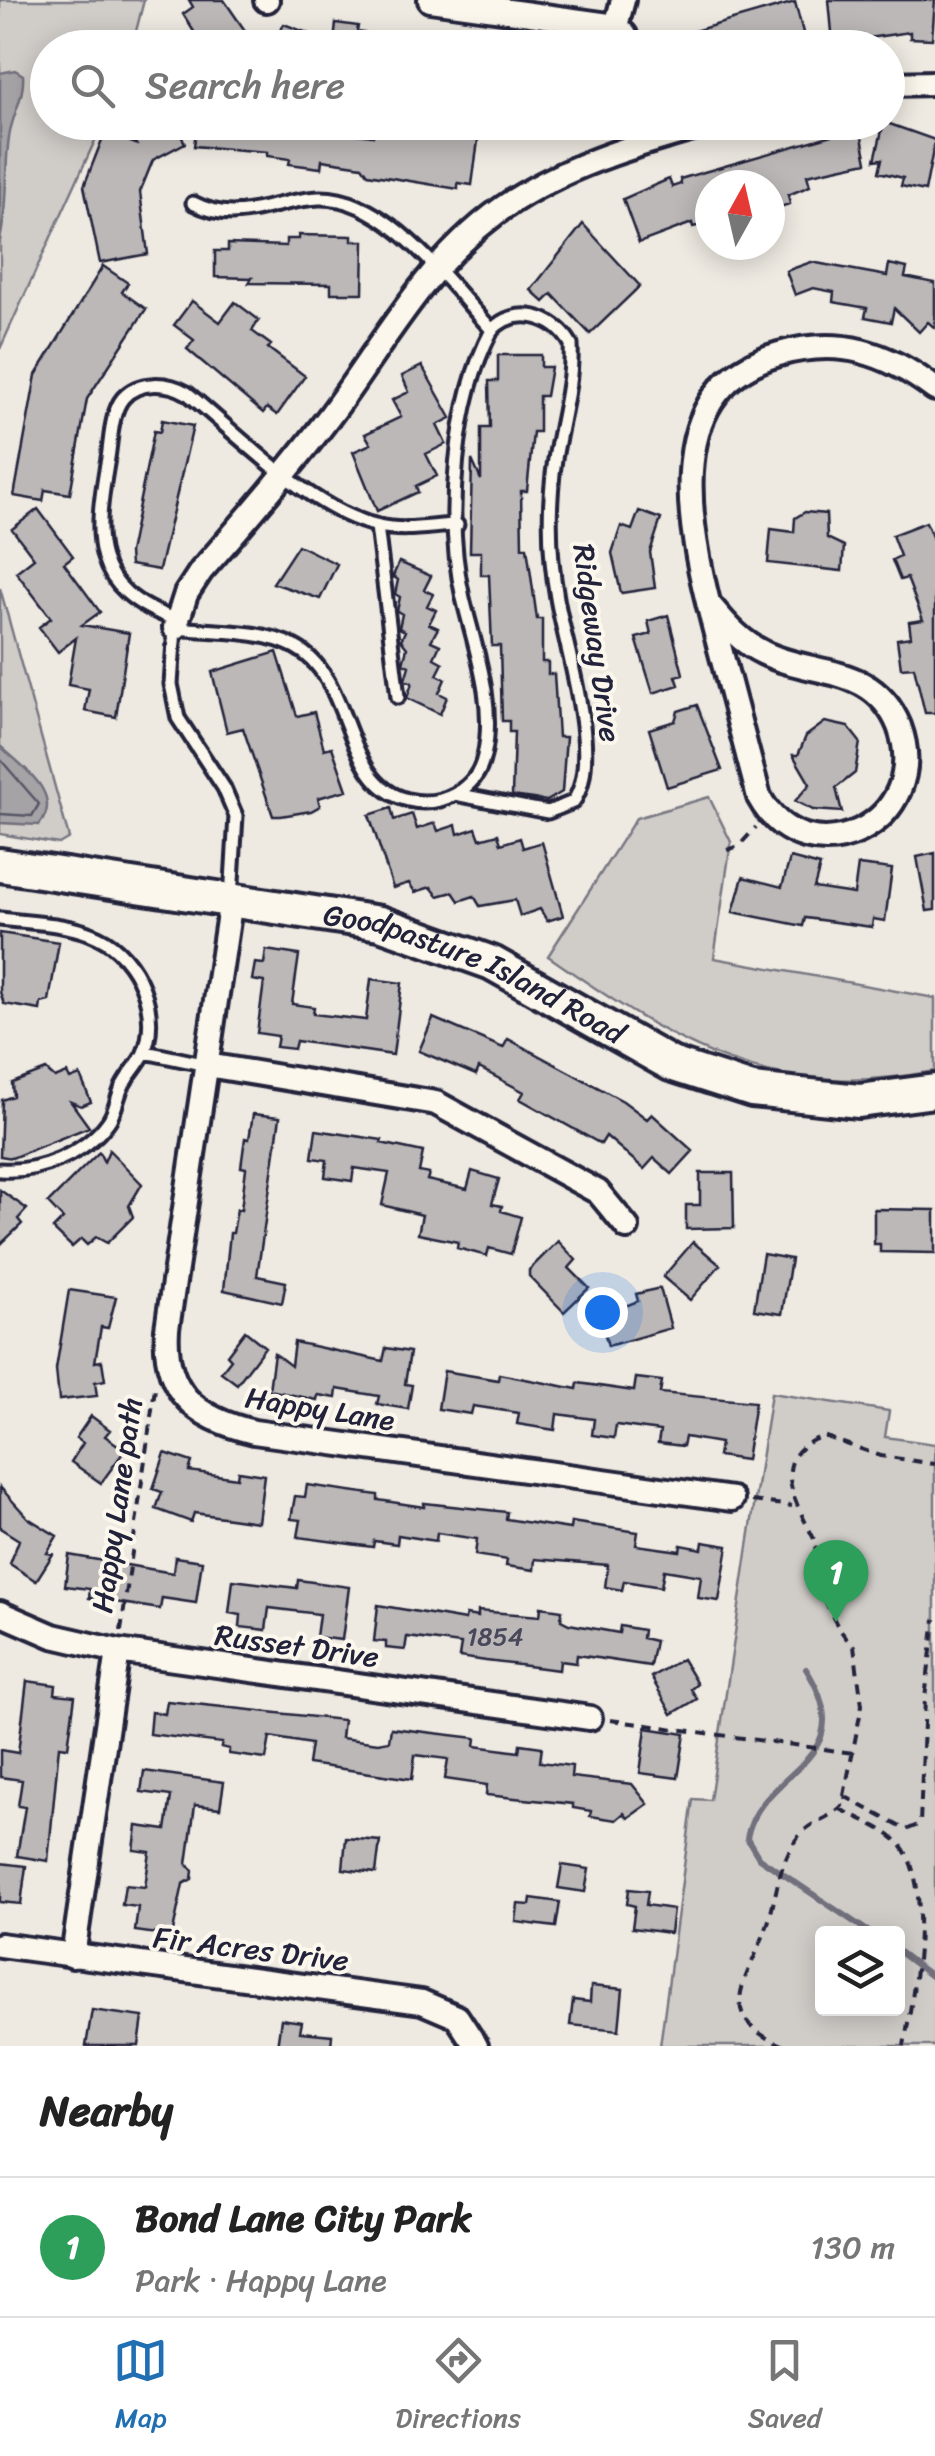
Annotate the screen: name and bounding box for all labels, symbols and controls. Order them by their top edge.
search box [30,30,905,140]
text: Search here [145,52,345,119]
icon: search [65,58,120,113]
north arrow [695,170,785,260]
street label: Ridgeway Drive [556,540,638,746]
street label: Goodpasture Island Road [320,888,637,1061]
your location [577,1287,628,1338]
street label: Happy Lane [241,1371,399,1447]
street label: Happy Lane path [75,1394,159,1616]
pin: 1 [804,1540,868,1622]
street label: Russet Drive [211,1608,383,1684]
house number: 1854 [467,1614,523,1659]
street label: Fir Acres Drive [150,1910,352,1988]
map controls [815,1926,905,2016]
button: layers [815,1926,905,2016]
text: Nearby [40,2074,173,2148]
text: Bond Lane City Park [135,2185,471,2252]
text: 1 [66,2219,79,2276]
text: 130 m [811,2219,895,2276]
text: Park · Happy Lane [135,2252,387,2309]
tab: Map [113,2333,168,2442]
tab: Directions [395,2333,521,2442]
tab: Saved [748,2333,822,2442]

